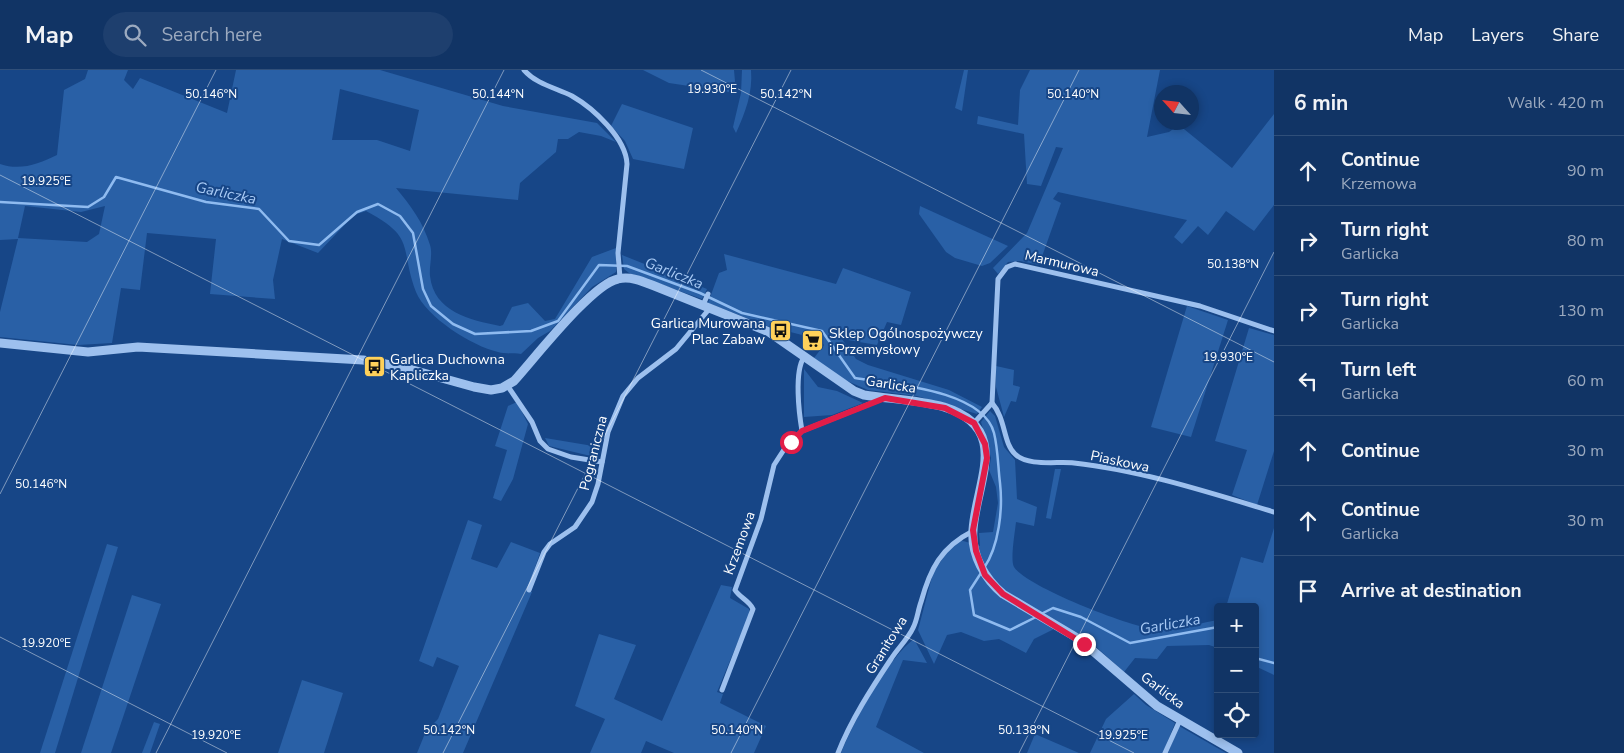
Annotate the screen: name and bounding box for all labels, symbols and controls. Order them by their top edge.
search box [103,12,453,57]
text: Map [25,19,73,51]
icon: search [121,21,149,49]
text: Search here [161,22,262,48]
text: Map [1408,23,1443,47]
text: Layers [1471,23,1524,47]
text: Share [1552,23,1599,47]
text: 19.930°E [687,81,737,97]
north arrow [1154,85,1199,130]
text: 50.146°N [185,86,237,102]
text: 50.144°N [472,86,524,102]
text: 50.142°N [760,86,812,102]
text: 50.140°N [1047,86,1099,102]
text: 6 min [1294,89,1348,117]
text: Walk · 420 m [1508,92,1604,114]
text: Continue [1341,147,1420,173]
icon: ahead [1294,157,1322,185]
text: 90 m [1567,160,1604,182]
text: 19.925°E [21,173,71,189]
text: Krzemowa [1341,173,1417,195]
water label: Garliczka [194,177,258,209]
text: Turn right [1341,217,1428,243]
icon: right [1294,227,1322,255]
text: 80 m [1567,230,1604,252]
text: Garlicka [1341,243,1399,265]
street label: Marmurowa [1023,246,1101,281]
water label: Garliczka [642,252,706,294]
text: 50.138°N [1207,256,1259,272]
text: Turn right [1341,287,1428,313]
icon: right [1294,297,1322,325]
text: 130 m [1557,300,1604,322]
text: Garlicka [1341,313,1399,335]
place label: Garlica Murowana Plac Zabaw [651,314,765,349]
bus stop icon: Garlica Murowana Plac Zabaw [769,319,793,343]
place label: Sklep Ogólnospożywczy i Przemysłowy [829,324,983,359]
supermarket icon: Sklep Ogólnospożywczy i Przemysłowy [801,329,825,353]
text: 19.930°E [1203,349,1253,365]
place label: Garlica Duchowna Kapliczka [390,350,505,385]
bus stop icon: Garlica Duchowna Kapliczka [362,355,386,379]
text: Turn left [1341,357,1416,383]
icon: left [1294,367,1322,395]
text: 60 m [1567,370,1604,392]
street label: Garlicka [864,371,918,398]
text: Garlicka [1341,383,1399,405]
street label: Pograniczna [575,414,612,493]
route start [780,431,803,454]
icon: ahead [1294,437,1322,465]
text: Continue [1341,438,1420,464]
text: 30 m [1567,440,1604,462]
street label: Piaskowa [1089,446,1151,477]
text: 50.146°N [15,476,67,492]
text: Continue [1341,497,1420,523]
icon: ahead [1294,507,1322,535]
street label: Krzemowa [719,509,760,578]
text: 30 m [1567,510,1604,532]
text: Garlicka [1341,523,1399,545]
icon: arrive [1294,577,1322,605]
text: Arrive at destination [1341,578,1522,604]
map controls [1214,603,1259,738]
button: + [1214,603,1259,648]
water label: Garliczka [1138,609,1202,639]
street label: Granitowa [861,613,912,678]
route end [1073,633,1096,656]
text: 19.920°E [21,635,71,651]
button: − [1214,648,1259,693]
street label: Garlicka [1137,668,1189,713]
button: locate [1214,693,1259,738]
text: 50.142°N [423,722,475,738]
text: 50.140°N [711,722,763,738]
text: 50.138°N [998,722,1050,738]
text: 19.920°E [191,727,241,743]
text: 19.925°E [1098,727,1148,743]

